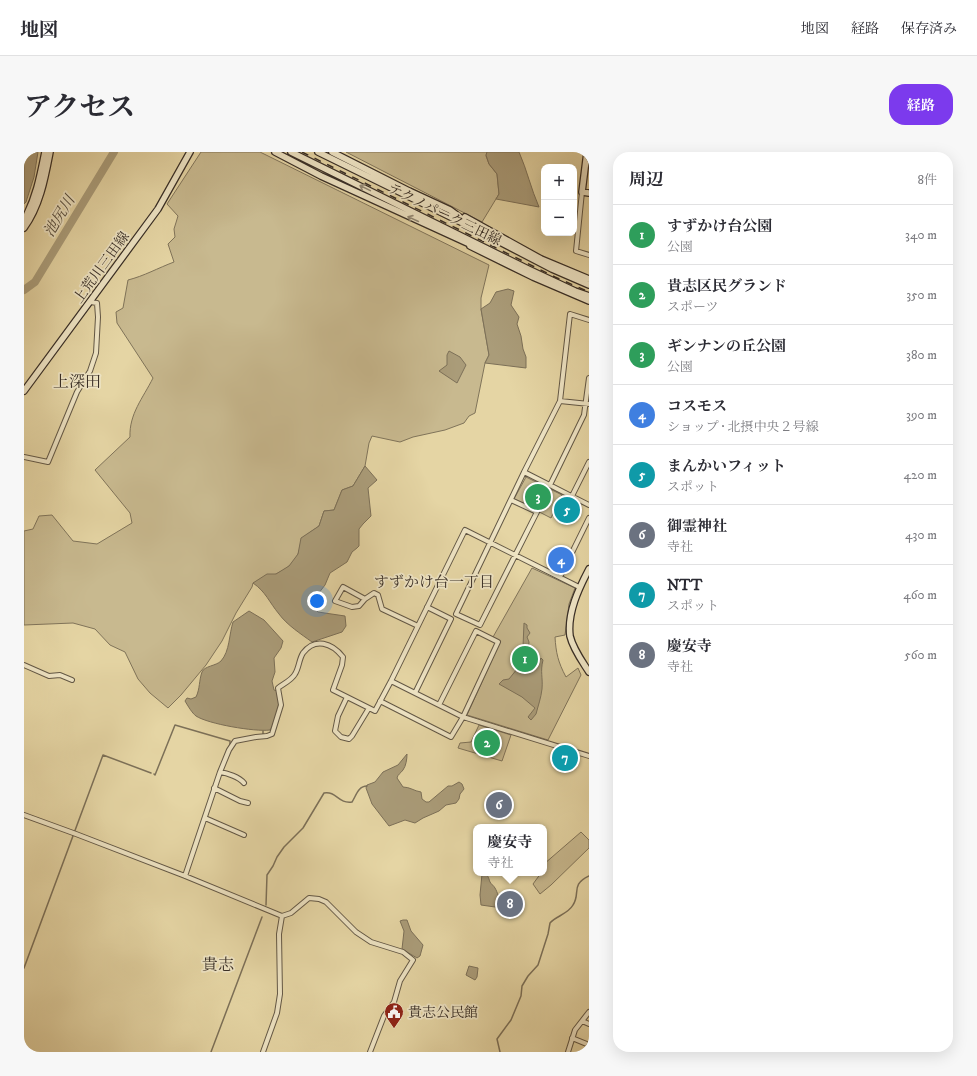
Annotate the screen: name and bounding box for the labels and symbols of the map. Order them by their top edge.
street label: テクノパーク三田線 [385,180,504,250]
one-way arrow [359,184,371,191]
water label: 池尻川 [40,190,80,240]
one-way arrow [408,215,420,222]
street label: 上荒川三田線 [70,228,134,307]
district label: 上深田 [53,372,101,392]
pin: 3 [525,482,551,512]
pin: 5 [554,495,580,525]
pin: 4 [548,545,574,575]
district label: すずかけ台一丁目 [374,573,494,592]
your location [307,591,327,611]
pin: 1 [512,644,538,674]
pin: 2 [474,728,500,758]
pin: 7 [552,743,578,773]
pin: 6 [486,790,512,820]
pin: 8 [497,889,523,919]
district label: 貴志 [202,955,234,975]
public building icon: 貴志公民館 [383,1001,405,1029]
place label: 貴志公民館 [408,1004,478,1022]

